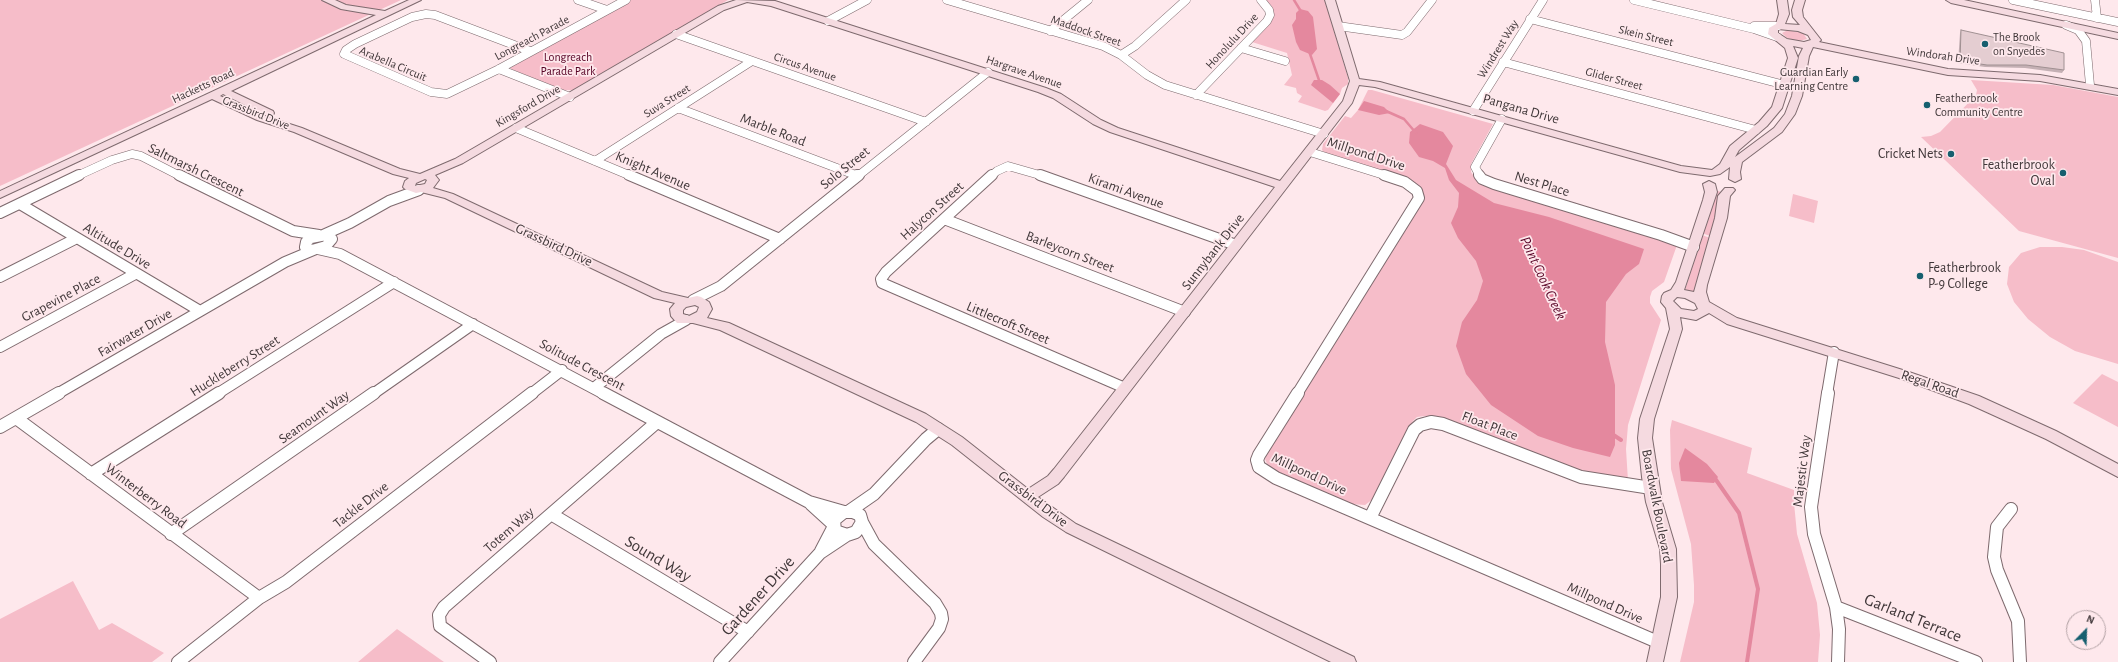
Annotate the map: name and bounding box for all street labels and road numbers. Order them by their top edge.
street label: Honolulu Drive [1203,10,1261,72]
street label: Longreach Parade [492,12,572,64]
street label: Maddock Street [1049,12,1123,50]
street label: Windrest Way [1474,17,1522,81]
street label: Skein Street [1617,22,1675,50]
street label: Arabella Circuit [357,43,429,85]
street label: Windorah Drive [1905,44,1981,68]
street label: Circus Avenue [772,50,838,84]
street label: Hargrave Avenue [984,52,1064,92]
street label: Glider Street [1584,64,1644,94]
street label: Hacketts Road [170,65,236,107]
street label: Suva Street [641,81,693,121]
street label: Kingsford Drive [493,82,563,130]
street label: Pangana Drive [1481,90,1561,128]
street label: Grassbird Drive [220,93,292,133]
street label: Marble Road [738,110,808,150]
street label: Millpond Drive [1325,133,1407,175]
street label: Saltmarsh Crescent [145,140,247,200]
street label: Solo Street [817,143,873,193]
street label: Knight Avenue [613,148,693,194]
street label: Nest Place [1512,168,1572,200]
street label: Kirami Avenue [1086,170,1166,212]
street label: Halycon Street [897,178,967,244]
street label: Sunnybank Drive [1178,211,1248,293]
street label: Altitude Drive [80,219,154,273]
street label: Grassbird Drive [513,220,595,270]
street label: Barleycorn Street [1023,227,1117,277]
street label: Grapevine Place [19,270,103,326]
street label: Littlecroft Street [964,298,1052,348]
street label: Fairwater Drive [95,305,175,361]
street label: Huckleberry Street [187,332,283,400]
street label: Solitude Crescent [536,335,628,395]
street label: Regal Road [1899,366,1961,402]
street label: Seamount Way [276,387,352,447]
street label: Float Place [1460,408,1520,444]
street label: Majestic Way [1789,434,1815,508]
street label: Boardwalk Boulevard [1638,448,1676,564]
street label: Millpond Drive [1269,449,1349,499]
street label: Winterberry Road [102,460,190,532]
street label: Grassbird Drive [995,467,1071,531]
street label: Tackle Drive [330,478,392,532]
street label: Totem Way [480,504,538,556]
street label: Sound Way [621,531,695,587]
street label: Gardener Drive [717,552,799,640]
street label: Millpond Drive [1565,579,1645,627]
street label: Garland Terrace [1861,589,1965,647]

